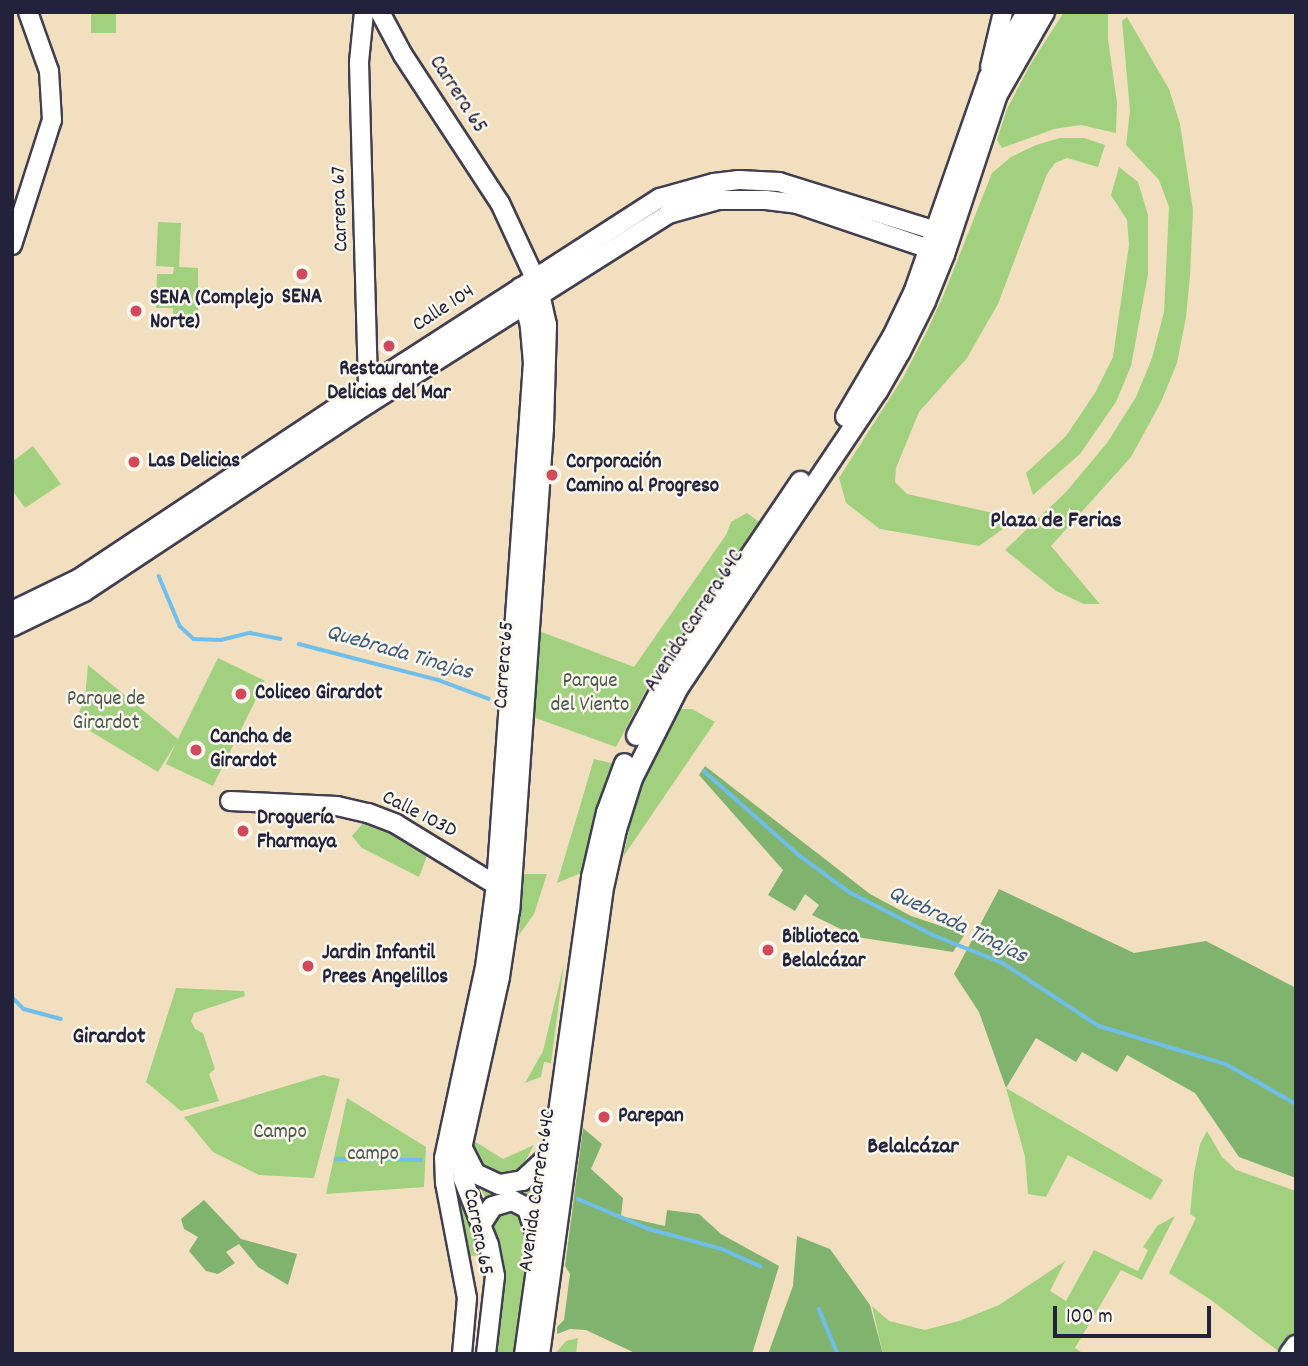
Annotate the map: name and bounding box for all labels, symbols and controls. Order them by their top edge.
street label: Carrera 65 [423,51,491,139]
street label: Carrera 67 [327,166,355,252]
marker: SENA [294,266,310,282]
street label: Calle 104 [408,280,480,338]
place label: SENA [282,285,322,311]
place label: SENA (Complejo Norte) [150,286,274,336]
marker: SENA (Complejo Norte) [128,303,144,319]
marker: Restaurante Delicias del Mar [381,338,397,354]
place label: Restaurante Delicias del Mar [327,357,451,407]
place label: Las Delicias [148,449,240,475]
place label: Corporación Camino al Progreso [566,450,719,500]
marker: Las Delicias [126,454,142,470]
marker: Corporación Camino al Progreso [544,467,560,483]
district label: Plaza de Ferias [990,508,1122,536]
street label: Avenida Carrera 64C [640,545,750,697]
water label: Quebrada Tinajas [323,620,475,688]
street label: Carrera 65 [489,620,521,710]
park label: Parque del Viento [551,669,629,719]
place label: Coliceo Girardot [255,681,382,707]
marker: Coliceo Girardot [233,686,249,702]
park label: Parque de Girardot [67,687,145,737]
place label: Cancha de Girardot [210,725,292,775]
marker: Cancha de Girardot [188,742,204,758]
street label: Calle 103D [377,786,461,844]
place label: Droguería Fharmaya [257,806,336,856]
marker: Droguería Fharmaya [235,823,251,839]
water label: Quebrada Tinajas [883,881,1031,971]
place label: Biblioteca Belalcázar [782,925,866,975]
place label: Jardin Infantil Prees Angelillos [322,941,448,991]
marker: Biblioteca Belalcázar [760,942,776,958]
marker: Jardin Infantil Prees Angelillos [300,958,316,974]
district label: Girardot [72,1024,146,1052]
place label: Parepan [618,1104,684,1130]
street label: Avenida Carrera 64C [514,1107,562,1273]
marker: Parepan [596,1109,612,1125]
park label: Campo [253,1120,307,1146]
district label: Belalcázar [867,1134,959,1162]
park label: campo [347,1142,399,1168]
street label: Carrera 65 [456,1187,498,1277]
scale bar [1056,1292,1214,1336]
text: 100 m [1066,1303,1113,1333]

